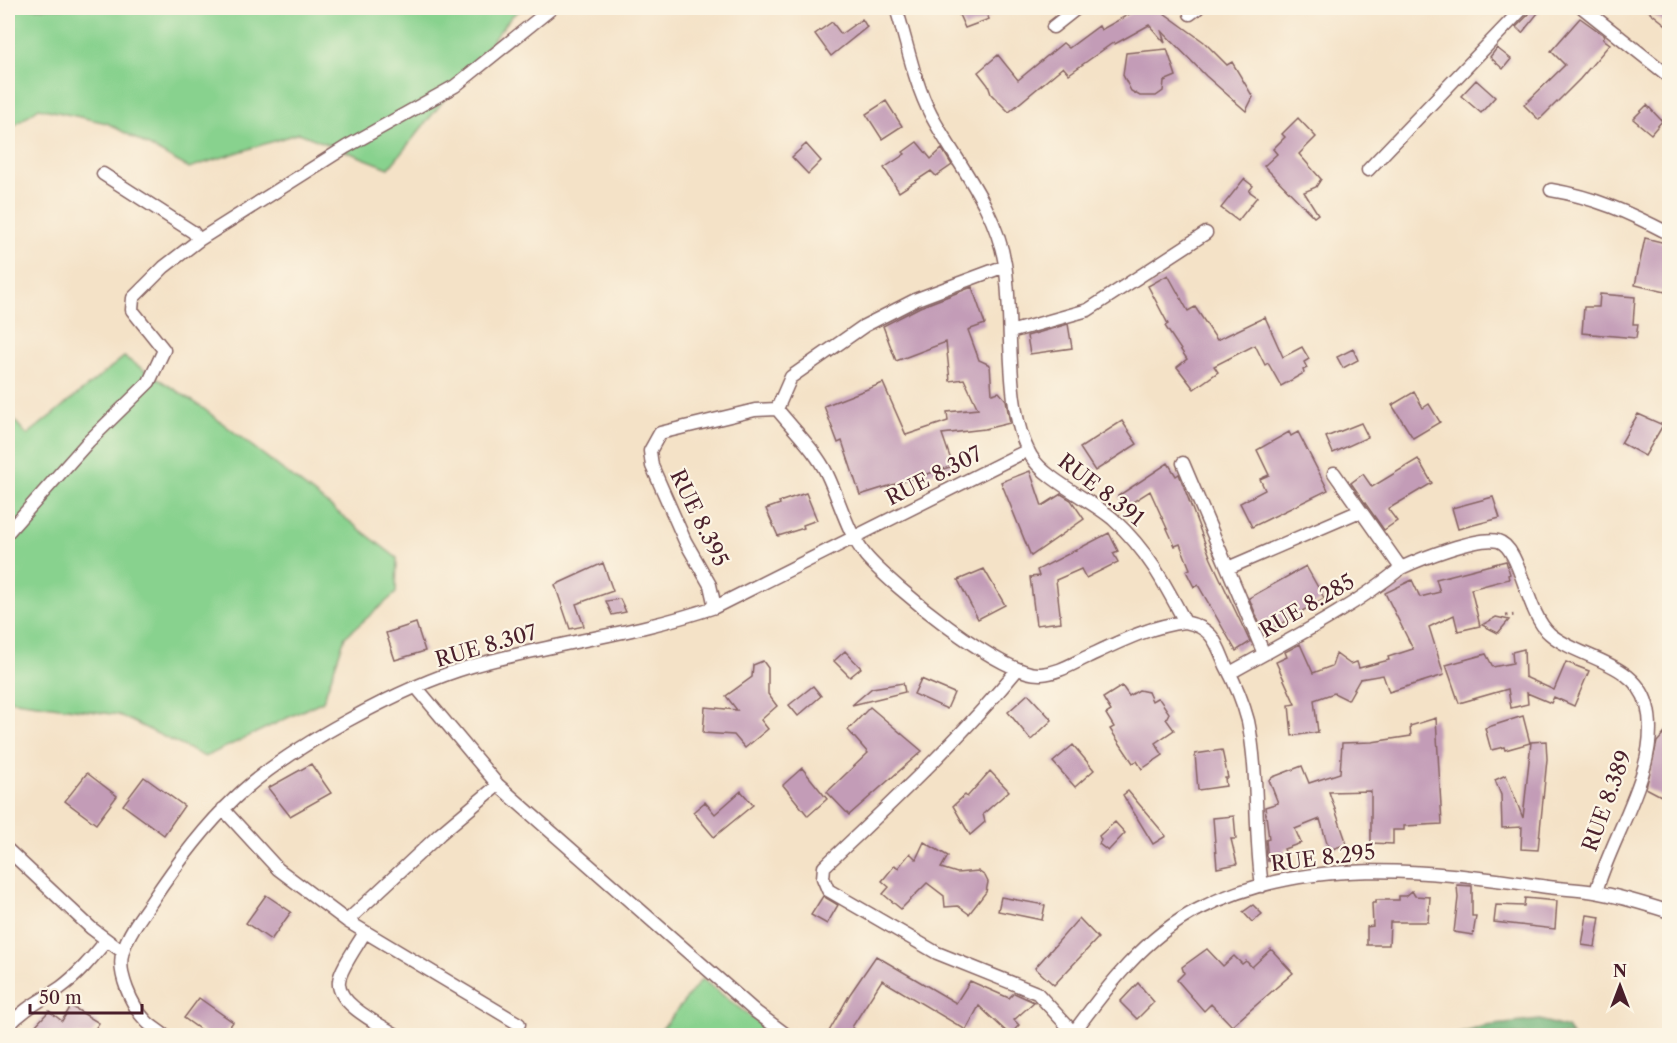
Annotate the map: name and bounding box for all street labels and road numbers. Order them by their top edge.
street label: RUE 8.307 [882,440,987,510]
street label: RUE 8.391 [1053,448,1149,531]
street label: RUE 8.395 [665,465,734,570]
street label: RUE 8.285 [1255,568,1359,643]
street label: RUE 8.307 [432,619,540,672]
street label: RUE 8.389 [1577,747,1636,855]
street label: RUE 8.295 [1269,839,1377,876]

